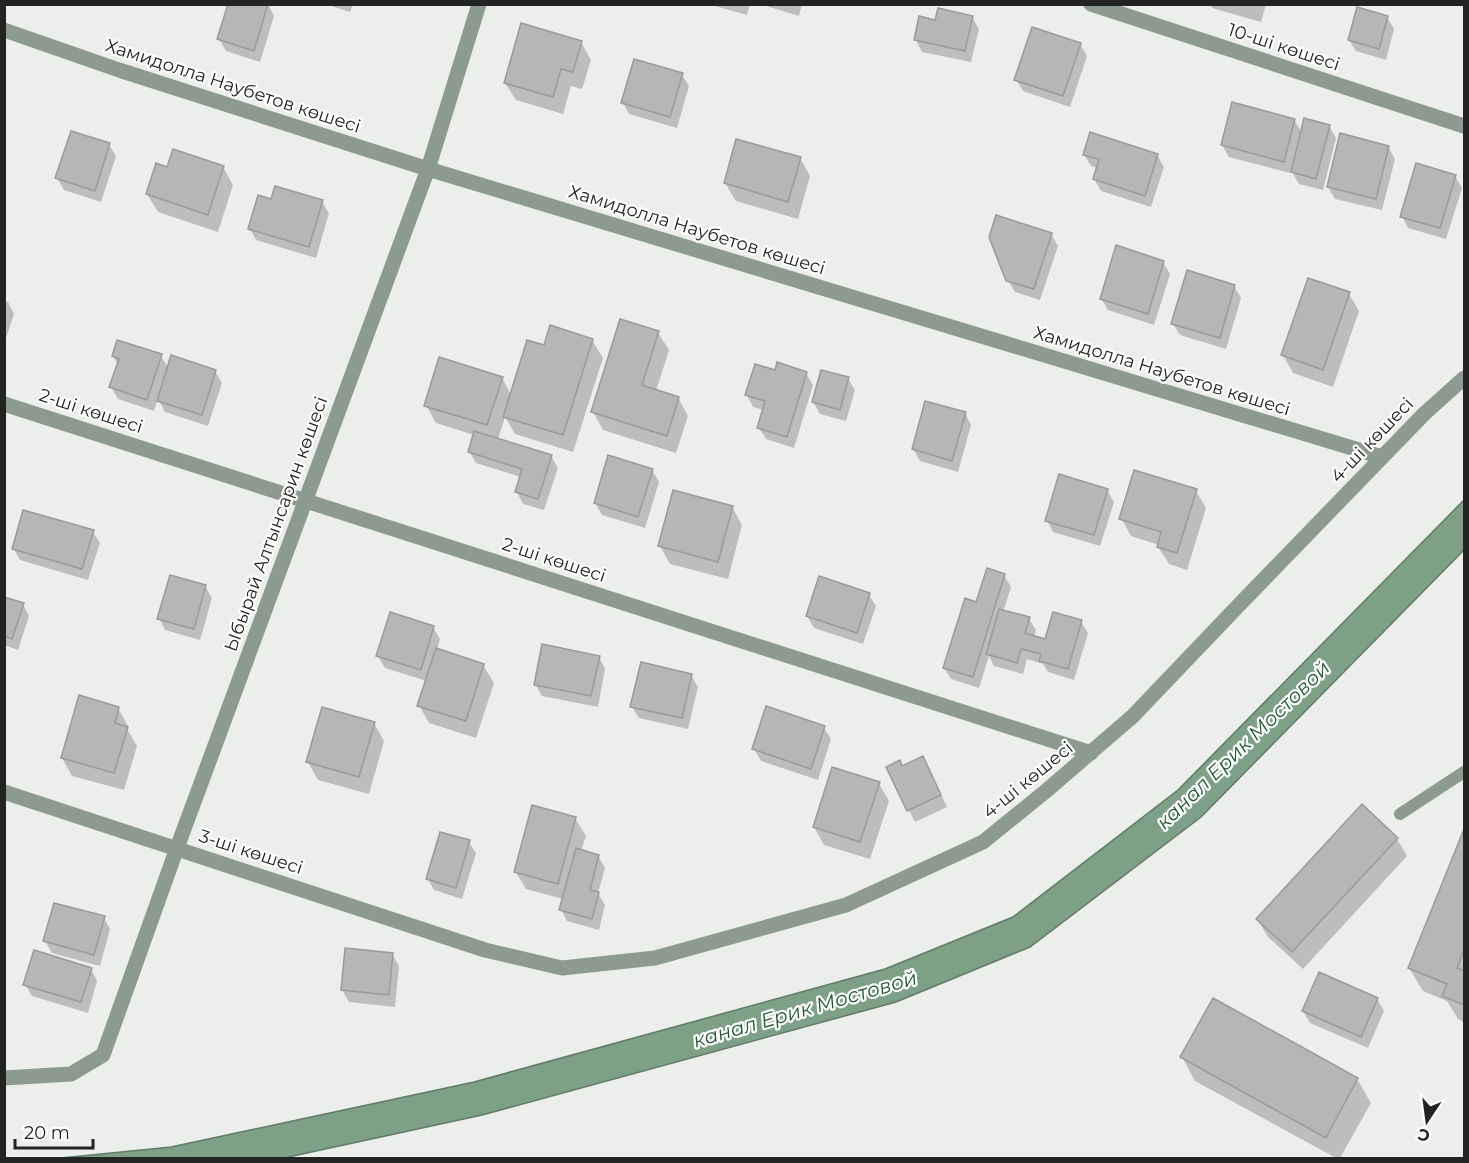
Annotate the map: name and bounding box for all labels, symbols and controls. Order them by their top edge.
street label: 10-ші көшесі [1225,19,1343,75]
street label: Хамидолла Наубетов көшесі [103,34,363,138]
street label: Хамидолла Наубетов көшесі [566,180,828,280]
street label: Хамидолла Наубетов көшесі [1031,321,1293,421]
street label: 2-ші көшесі [36,384,146,438]
street label: Ыбырай Алтынсарин көшесі [220,393,332,655]
street label: 4-ші көшесі [1326,393,1418,487]
street label: 2-ші көшесі [499,533,609,587]
water label: канал Ерик Мостовой [1151,656,1335,834]
street label: 4-ші көшесі [978,737,1078,823]
street label: 3-ші көшесі [196,825,306,879]
water label: канал Ерик Мостовой [690,966,920,1052]
north arrow [1397,1091,1457,1151]
scale bar [15,1112,93,1150]
text: 20 m [24,1122,70,1144]
text: С [1416,1124,1432,1146]

